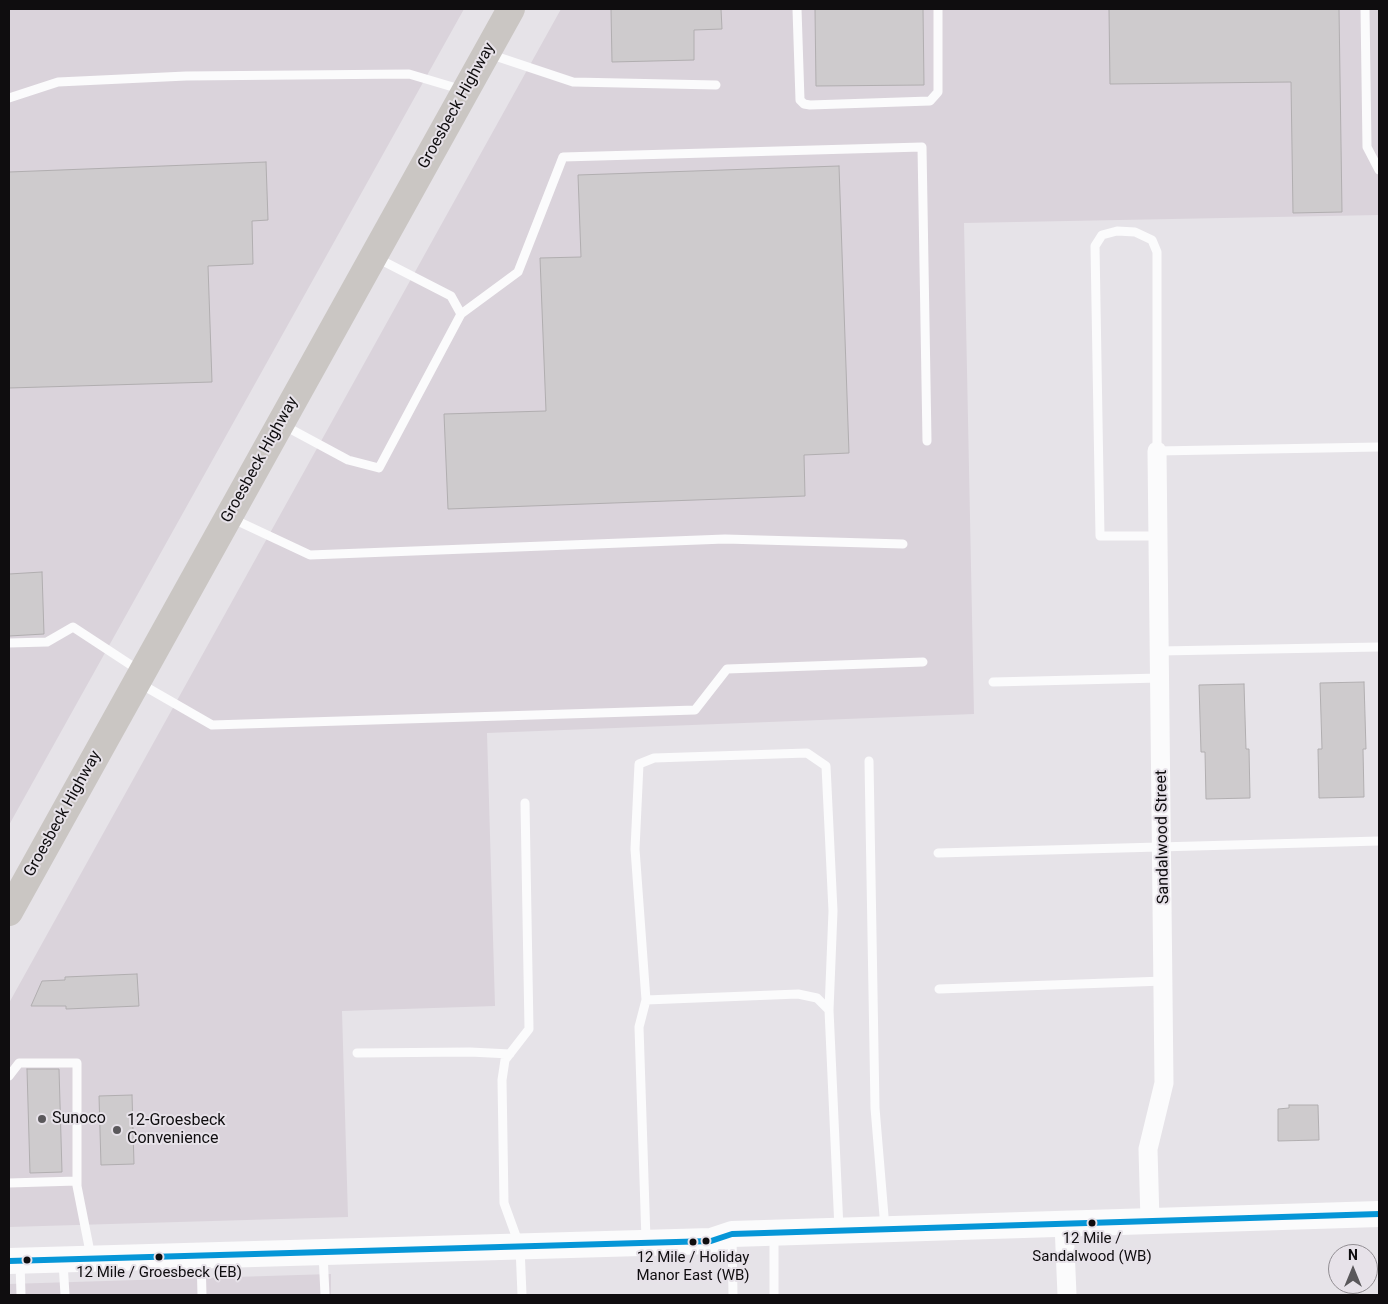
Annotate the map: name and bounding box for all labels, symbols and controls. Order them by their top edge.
street label: Groesbeck Highway [414,40,500,172]
street label: Groesbeck Highway [217,394,303,526]
street label: Groesbeck Highway [20,748,106,880]
street label: Sandalwood Street [1152,770,1174,904]
place label: Sunoco [52,1109,106,1129]
place label: 12-Groesbeck Convenience [127,1111,225,1149]
marker: Sunoco [36,1113,48,1125]
marker: 12-Groesbeck Convenience [111,1124,123,1136]
marker: 12 Mile / Sandalwood (WB) [1087,1218,1097,1228]
place label: 12 Mile / Sandalwood (WB) [1032,1230,1152,1265]
unlabelled marker [701,1236,711,1246]
marker: 12 Mile / Holiday Manor East (WB) [688,1237,698,1247]
north arrow [1328,1244,1378,1294]
text: N [1348,1247,1358,1263]
place label: 12 Mile / Holiday Manor East (WB) [636,1249,750,1284]
marker: 12 Mile / Groesbeck (EB) [154,1252,164,1262]
unlabelled marker [22,1255,32,1265]
place label: 12 Mile / Groesbeck (EB) [76,1264,242,1282]

